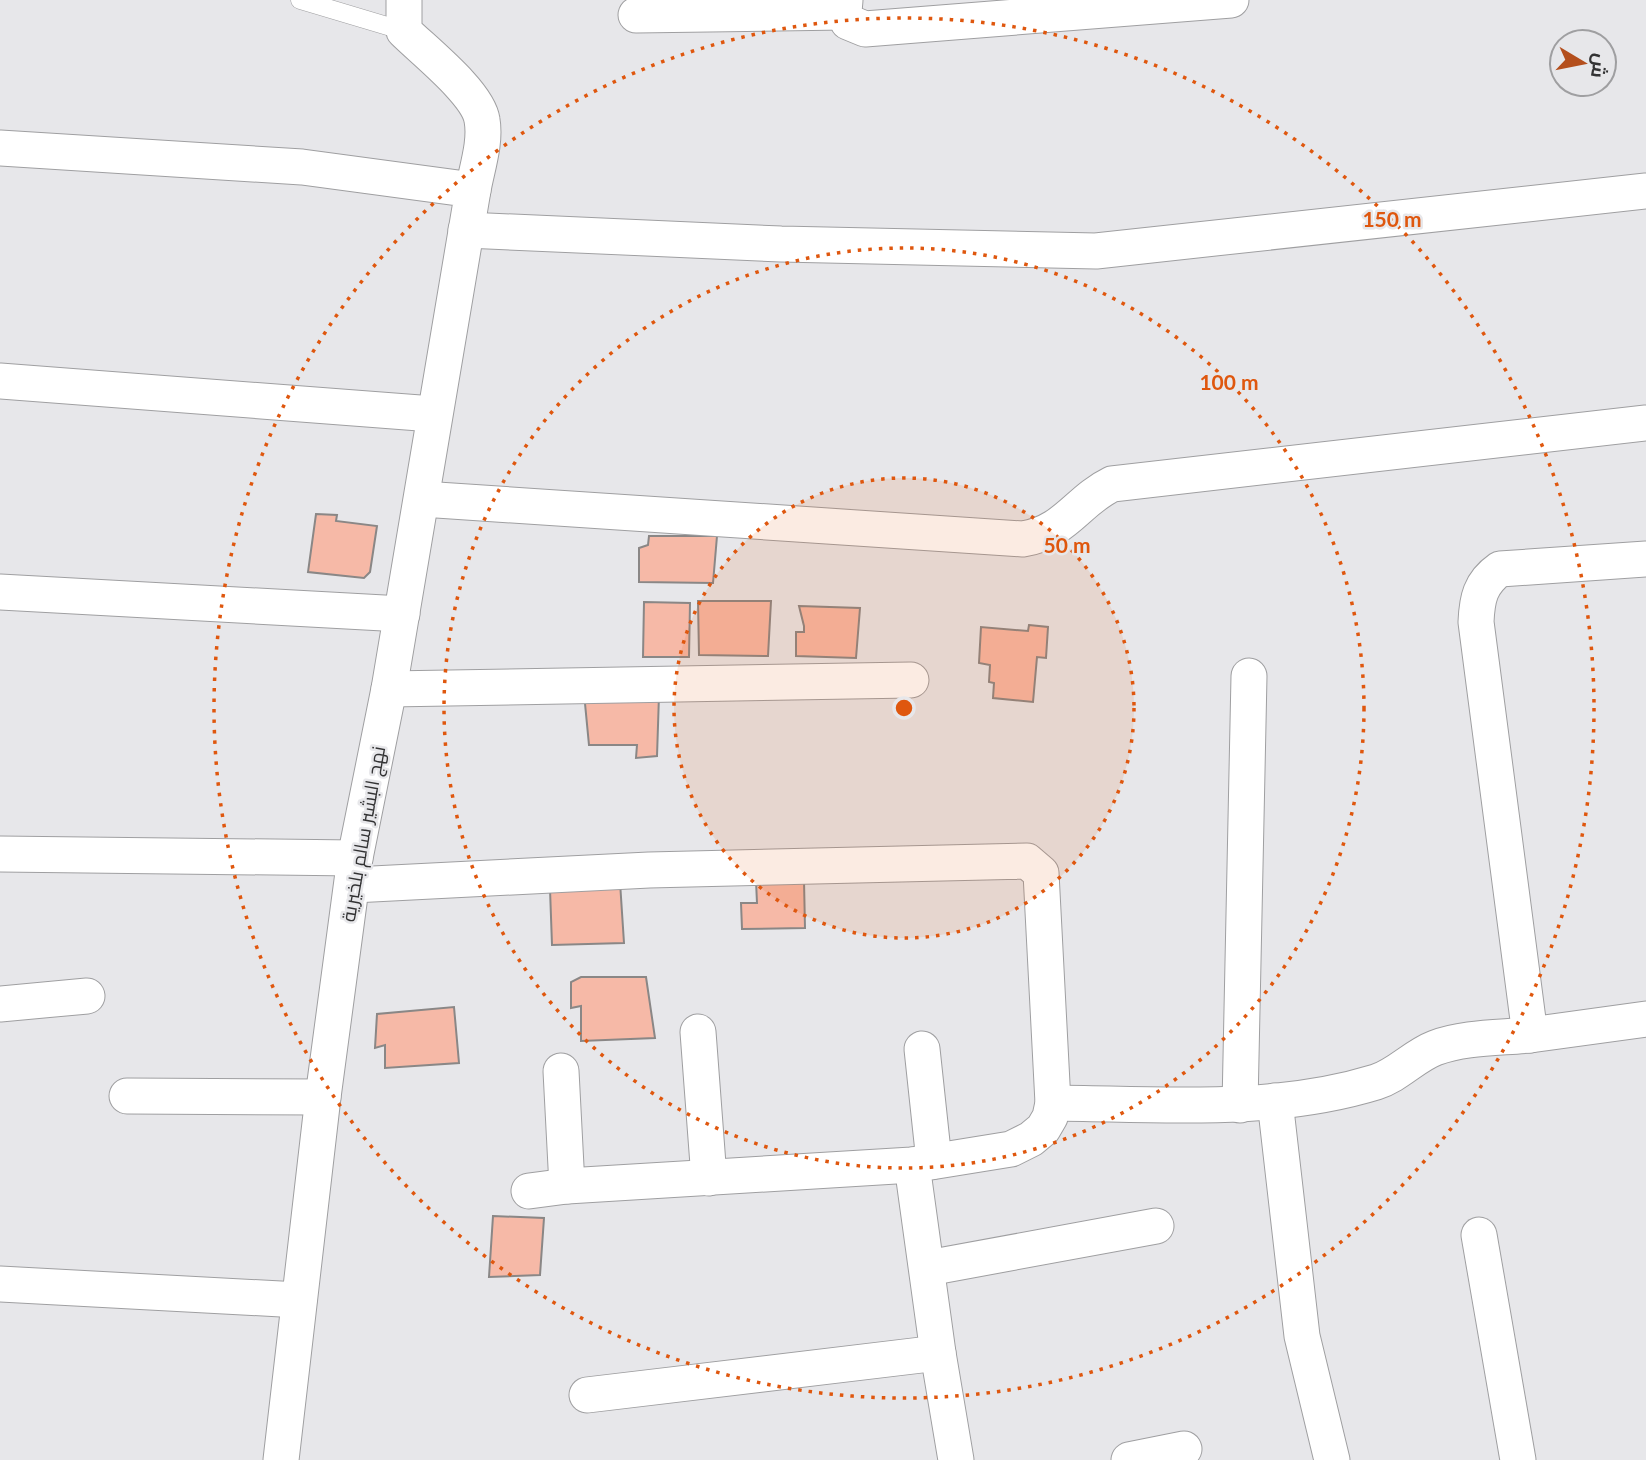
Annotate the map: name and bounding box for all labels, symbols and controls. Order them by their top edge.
north arrow [1548,28,1618,98]
text: ش [1586,52,1614,80]
text: 150 m [1362,206,1422,231]
text: 100 m [1199,369,1259,394]
text: 50 m [1043,532,1091,557]
centre of rings [892,696,916,720]
street label: نهج البشير سالم بلخيرية [336,744,392,924]

